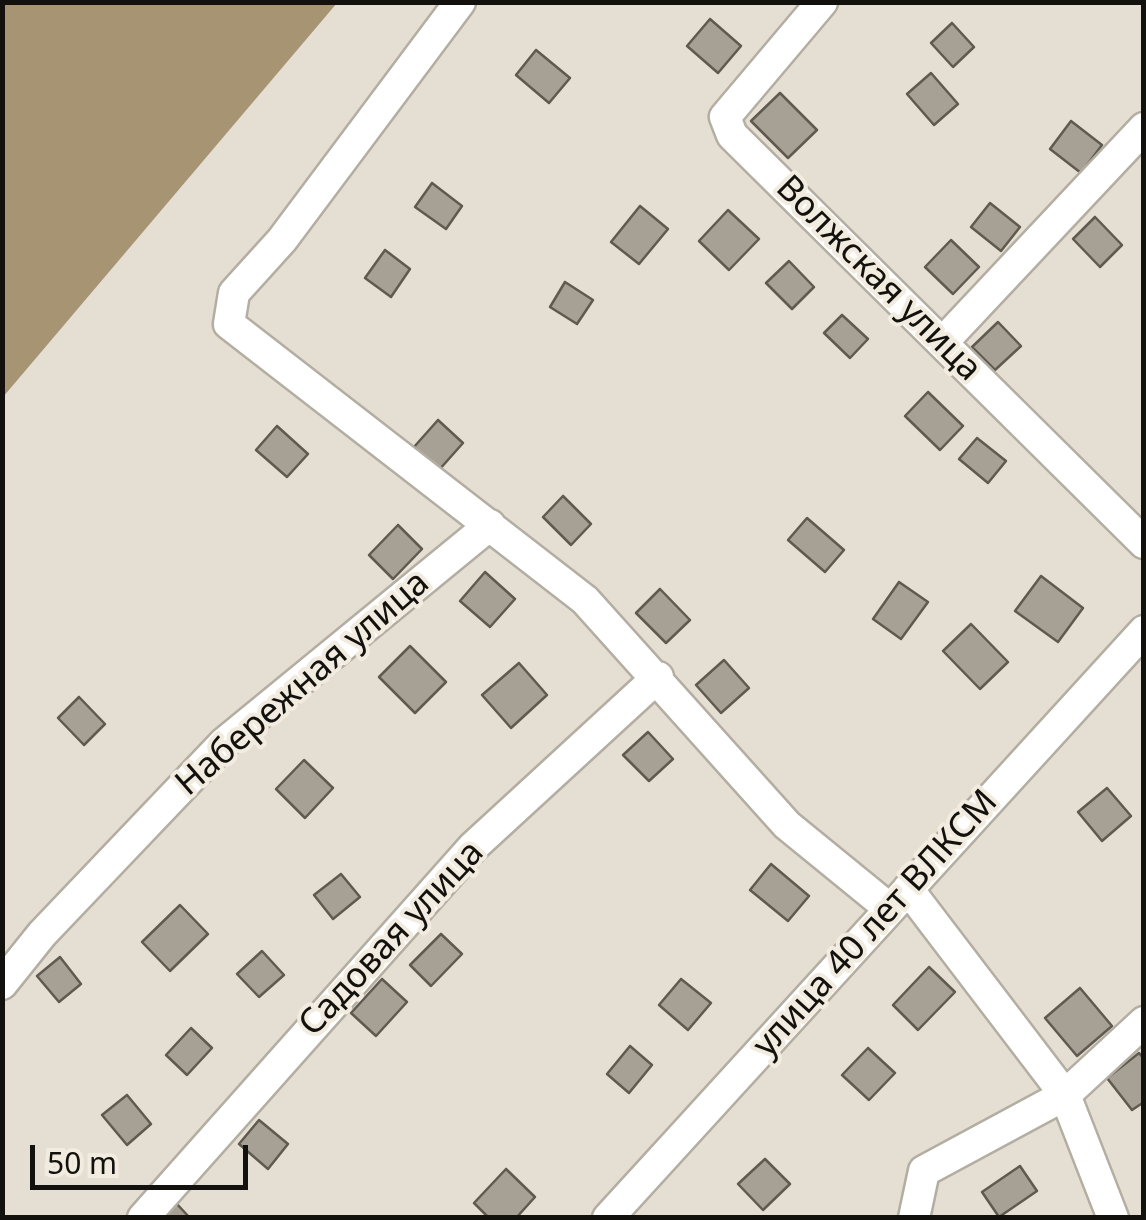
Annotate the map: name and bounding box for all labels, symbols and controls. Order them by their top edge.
street label: Волжская улица [767,168,989,390]
street label: Набережная улица [168,563,438,805]
street label: улица 40 лет ВЛКСМ [745,782,1007,1066]
street label: Садовая улица [291,833,493,1045]
scale bar [35,1125,252,1187]
text: 50 m [47,1142,117,1183]

